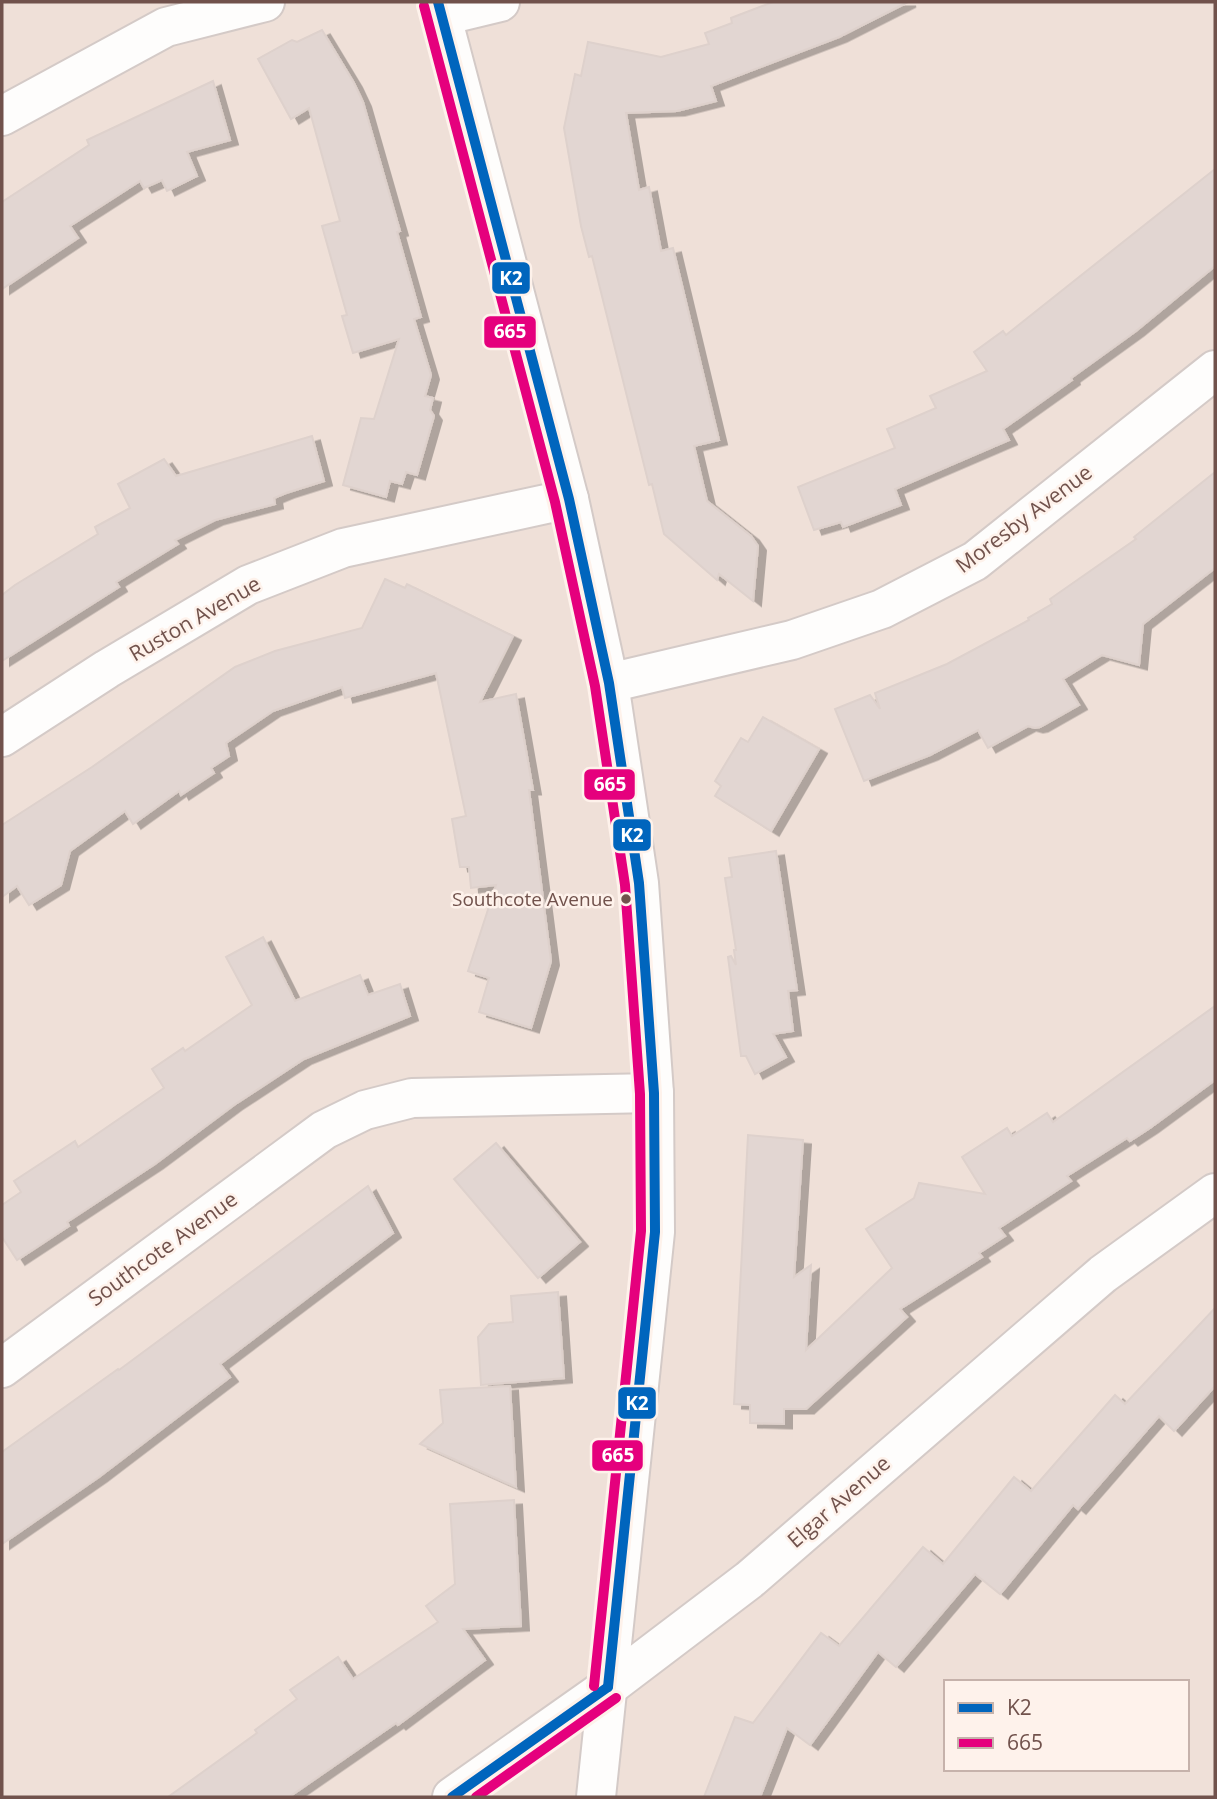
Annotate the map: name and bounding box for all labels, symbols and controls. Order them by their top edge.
line badge: K2 [491,261,531,295]
text: K2 [499,265,523,291]
line badge: 665 [483,315,537,349]
text: 665 [494,318,526,344]
street label: Moresby Avenue [950,458,1097,579]
street label: Ruston Avenue [124,569,265,667]
line badge: 665 [583,768,636,801]
text: 665 [594,771,626,797]
line badge: K2 [612,818,652,852]
text: K2 [620,822,644,848]
place label: Southcote Avenue [452,886,613,912]
marker: Southcote Avenue [619,892,633,906]
street label: Southcote Avenue [82,1185,243,1312]
line badge: K2 [617,1386,657,1420]
text: K2 [625,1390,649,1416]
line badge: 665 [591,1439,644,1472]
text: 665 [602,1442,634,1468]
street label: Elgar Avenue [781,1449,896,1554]
legend [944,1680,1189,1771]
text: K2 [1007,1693,1032,1721]
text: 665 [1007,1728,1043,1756]

